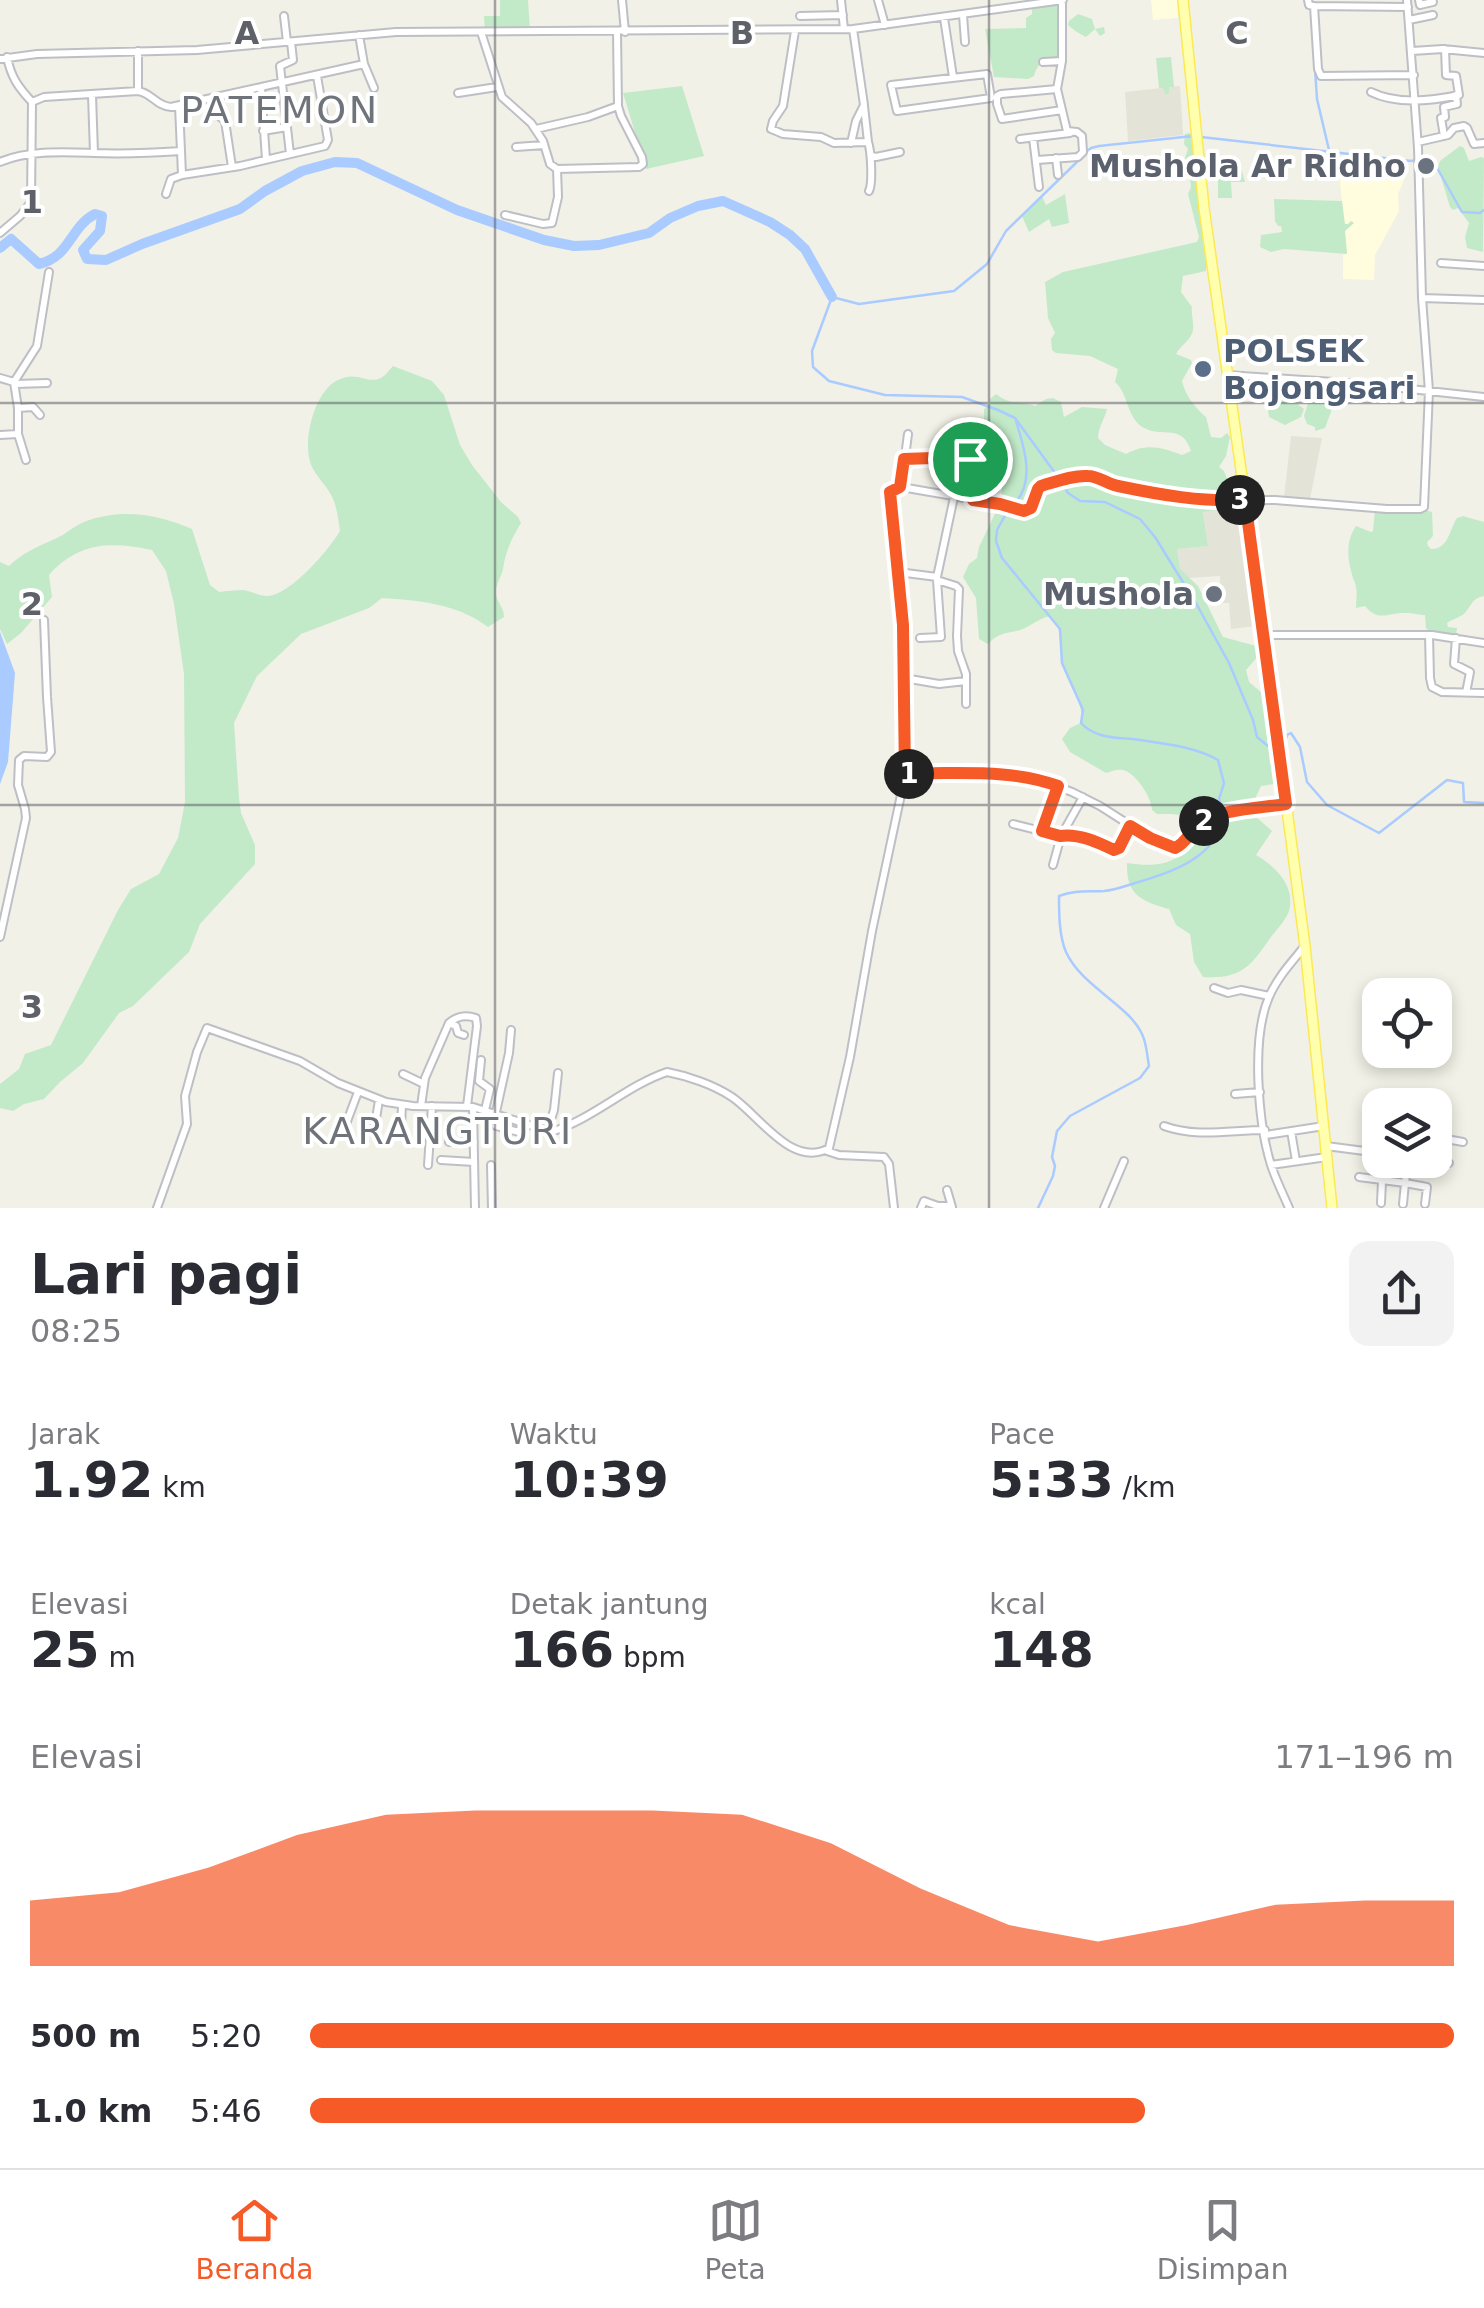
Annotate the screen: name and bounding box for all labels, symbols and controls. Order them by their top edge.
text: A [235,14,260,52]
text: B [730,14,754,52]
text: C [1225,14,1249,52]
district label: PATEMON [180,88,380,132]
place label: Mushola Ar Ridho [1089,147,1406,185]
marker: Mushola Ar Ridho [1415,155,1437,177]
text: 1 [21,183,43,221]
place label: POLSEK Bojongsari [1223,332,1415,407]
marker: POLSEK Bojongsari [1192,358,1214,380]
pin [928,417,1013,502]
icon: arrive [943,432,998,487]
pin: 3 [1215,475,1265,525]
text: 3 [1230,483,1250,516]
place label: Mushola [1043,575,1194,613]
marker: Mushola [1203,583,1225,605]
text: 2 [21,585,43,623]
pin: 1 [884,749,934,799]
text: 1 [899,757,919,790]
pin: 2 [1179,796,1229,846]
text: 2 [1194,804,1214,837]
map controls [1362,978,1452,1178]
button: locate [1362,978,1452,1068]
text: 3 [21,988,43,1026]
button: layers [1362,1088,1452,1178]
district label: KARANGTURI [302,1109,574,1153]
button: share [1349,1241,1454,1346]
text: Lari pagi [30,1242,302,1306]
text: 08:25 [30,1312,122,1350]
text: Jarak [30,1418,100,1451]
text: Waktu [510,1418,598,1451]
text: Pace [989,1418,1055,1451]
text: 1.92 [30,1451,153,1509]
text: 10:39 [510,1451,669,1509]
text: 5:33 [989,1451,1114,1509]
text: km [153,1471,206,1504]
text: /km [1114,1471,1176,1504]
text: Elevasi [30,1588,129,1621]
text: Detak jantung [510,1588,709,1621]
text: kcal [989,1588,1046,1621]
text: 25 [30,1621,100,1679]
text: 166 [510,1621,614,1679]
text: 148 [989,1621,1094,1679]
text: m [100,1641,136,1674]
text: bpm [614,1641,686,1674]
text: Elevasi [30,1738,143,1776]
text: 171–196 m [1275,1738,1454,1776]
text: 500 m [30,2017,141,2055]
text: 5:20 [190,2017,262,2055]
text: 1.0 km [30,2092,152,2130]
text: 5:46 [190,2092,262,2130]
tab: Beranda [196,2193,313,2286]
tab: Peta [704,2193,766,2286]
tab: Disimpan [1157,2193,1288,2286]

